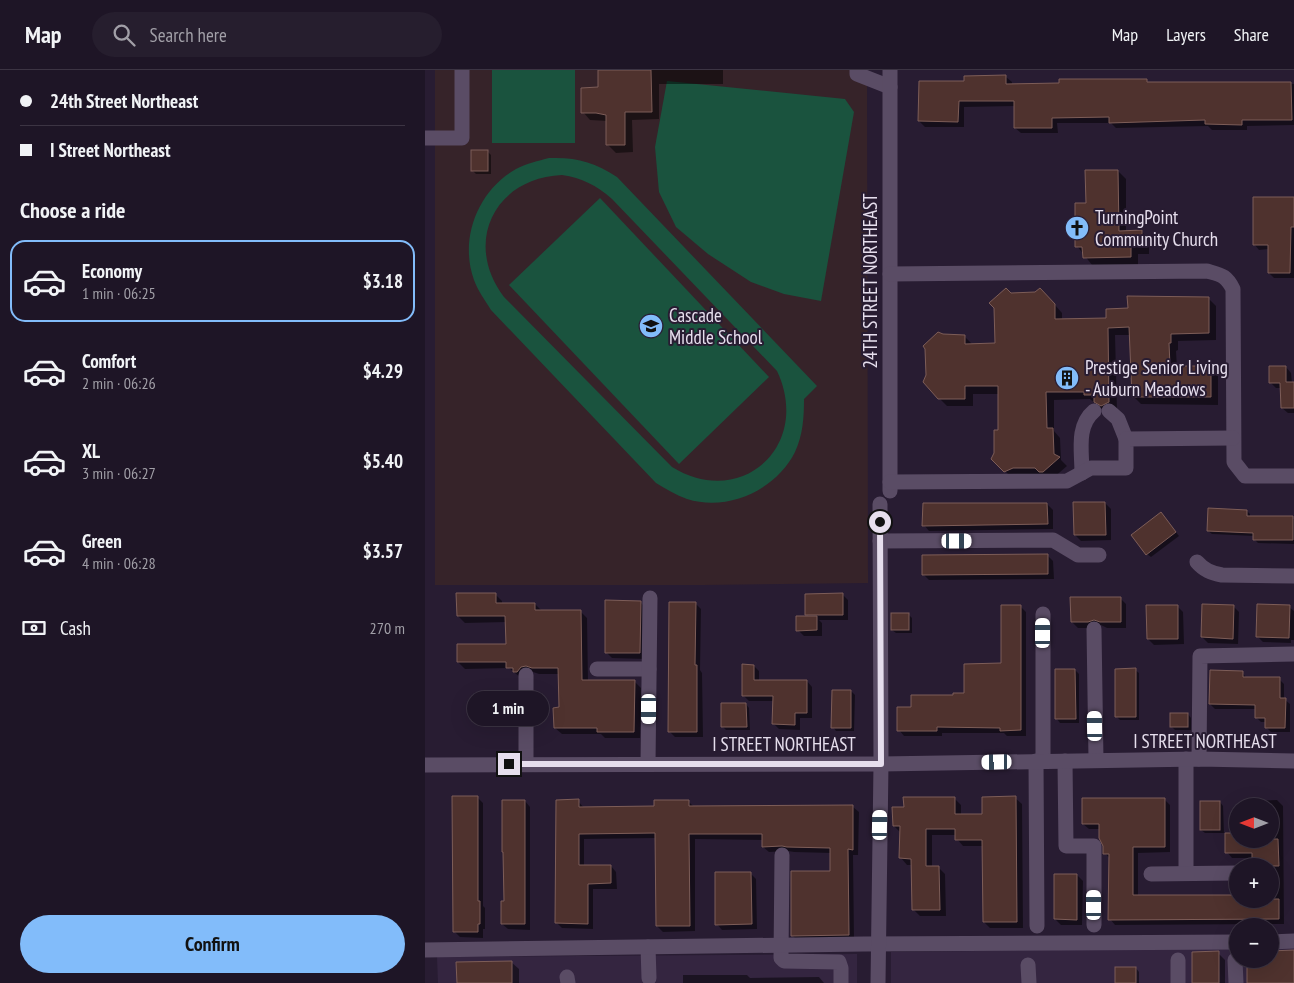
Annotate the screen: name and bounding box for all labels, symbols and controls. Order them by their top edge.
search box [92,12,442,57]
text: Map [25,19,62,50]
icon: search [110,21,138,49]
text: Search here [150,23,227,47]
text: Map [1112,23,1138,46]
text: Layers [1166,23,1206,46]
text: Share [1234,23,1269,46]
text: 24th Street Northeast [50,89,198,113]
text: I Street Northeast [50,138,171,162]
street label: 24TH STREET NORTHEAST [858,193,882,369]
text: Choose a ride [20,196,125,224]
place label: TurningPoint Community Church [1095,205,1218,251]
church icon: TurningPoint Community Church [1064,215,1090,241]
icon: car [22,259,67,304]
text: Economy [82,259,142,283]
text: $3.18 [363,269,403,293]
text: 1 min · 06:25 [82,283,156,303]
place label: Cascade Middle School [669,303,763,349]
school or university icon: Cascade Middle School [638,313,664,339]
icon: car [22,349,67,394]
text: Comfort [82,349,136,373]
place label: Prestige Senior Living - Auburn Meadows [1085,355,1228,401]
text: $4.29 [363,359,403,383]
building icon: Prestige Senior Living - Auburn Meadows [1054,365,1080,391]
text: 2 min · 06:26 [82,373,156,393]
icon: car [22,439,67,484]
text: XL [82,439,100,463]
text: $5.40 [363,449,403,473]
text: 3 min · 06:27 [82,463,156,483]
route start [869,511,891,533]
icon: car [22,529,67,574]
text: Green [82,529,122,553]
car [942,534,972,549]
text: $3.57 [363,539,403,563]
text: 4 min · 06:28 [82,553,156,573]
icon: cash [20,614,48,642]
text: Cash [60,616,91,640]
text: 270 m [370,618,405,638]
car [1035,618,1050,648]
callout: 1 min [468,692,550,726]
car [641,694,656,724]
text: 1 min [492,698,524,718]
car [1087,711,1102,741]
street label: I STREET NORTHEAST [1133,729,1277,753]
street label: I STREET NORTHEAST [712,732,856,756]
route end [498,753,520,775]
car [981,754,1012,770]
north arrow [1229,798,1279,848]
map controls [1229,798,1279,968]
car [872,810,887,840]
button: + [1229,858,1279,908]
car [1086,890,1101,920]
button: Confirm [20,915,405,973]
button: − [1229,918,1279,968]

